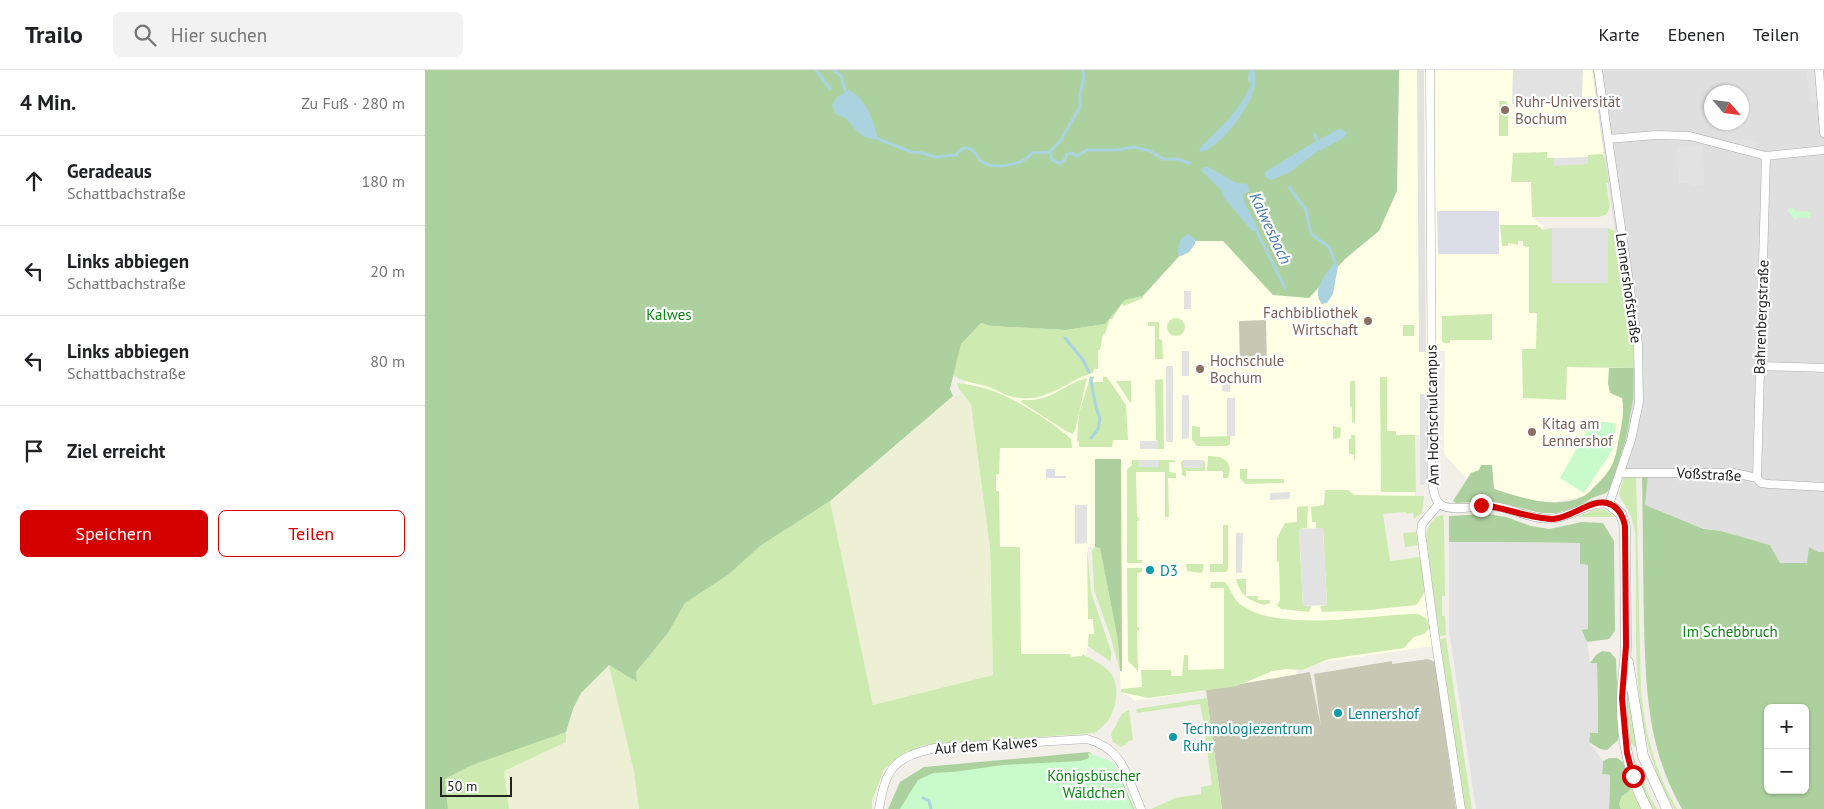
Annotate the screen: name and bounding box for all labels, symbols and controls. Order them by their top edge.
search box [113,12,463,57]
text: Trailo [25,19,83,50]
icon: search [131,21,159,49]
text: Hier suchen [171,23,267,47]
text: Karte [1599,23,1640,46]
text: Ebenen [1668,23,1725,46]
text: Teilen [1753,23,1799,46]
north arrow [1704,85,1749,130]
text: 4 Min. [20,89,76,116]
place label: Ruhr-Universität Bochum [1515,92,1620,128]
text: Zu Fuß · 280 m [301,93,405,113]
marker: Ruhr-Universität Bochum [1499,104,1511,116]
text: Geradeaus [67,159,152,183]
icon: ahead [20,167,48,195]
text: 180 m [362,171,405,191]
text: Schattbachstraße [67,183,186,203]
water label: Kalwesbach [1246,189,1296,267]
street label: Lennershofstraße [1612,232,1646,344]
text: Links abbiegen [67,249,189,273]
icon: left [20,257,48,285]
street label: Bahrenbergstraße [1750,259,1772,375]
text: 20 m [370,261,405,281]
text: Schattbachstraße [67,273,186,293]
place label: Fachbibliothek Wirtschaft [1263,303,1359,339]
park label: Kalwes [646,305,692,324]
marker: Fachbibliothek Wirtschaft [1362,315,1374,327]
text: Links abbiegen [67,339,189,363]
street label: Am Hochschulcampus [1421,344,1443,486]
icon: left [20,347,48,375]
text: 80 m [370,351,405,371]
place label: Hochschule Bochum [1210,351,1284,387]
text: Schattbachstraße [67,363,186,383]
marker: Hochschule Bochum [1194,363,1206,375]
place label: Kitag am Lennershof [1542,414,1614,450]
marker: Kitag am Lennershof [1526,426,1538,438]
icon: arrive [20,437,48,465]
text: Ziel erreicht [67,439,165,463]
street label: Voßstraße [1675,463,1742,485]
route end [1470,494,1493,517]
button: Speichern [20,510,208,557]
button: Teilen [218,510,405,557]
place label: D3 [1160,561,1178,580]
marker: D3 [1144,564,1156,576]
park label: Im Schebbruch [1682,622,1778,641]
place label: Lennershof [1348,704,1420,723]
map controls [1764,704,1809,794]
button: + [1764,704,1809,749]
marker: Lennershof [1332,707,1344,719]
place label: Technologiezentrum Ruhr [1183,719,1313,755]
marker: Technologiezentrum Ruhr [1167,731,1179,743]
street label: Auf dem Kalwes [934,732,1038,758]
button: − [1764,749,1809,794]
route start [1622,765,1645,788]
park label: Königsbüscher Wäldchen [1047,766,1141,802]
scale bar [440,774,513,797]
text: 50 m [447,777,477,795]

